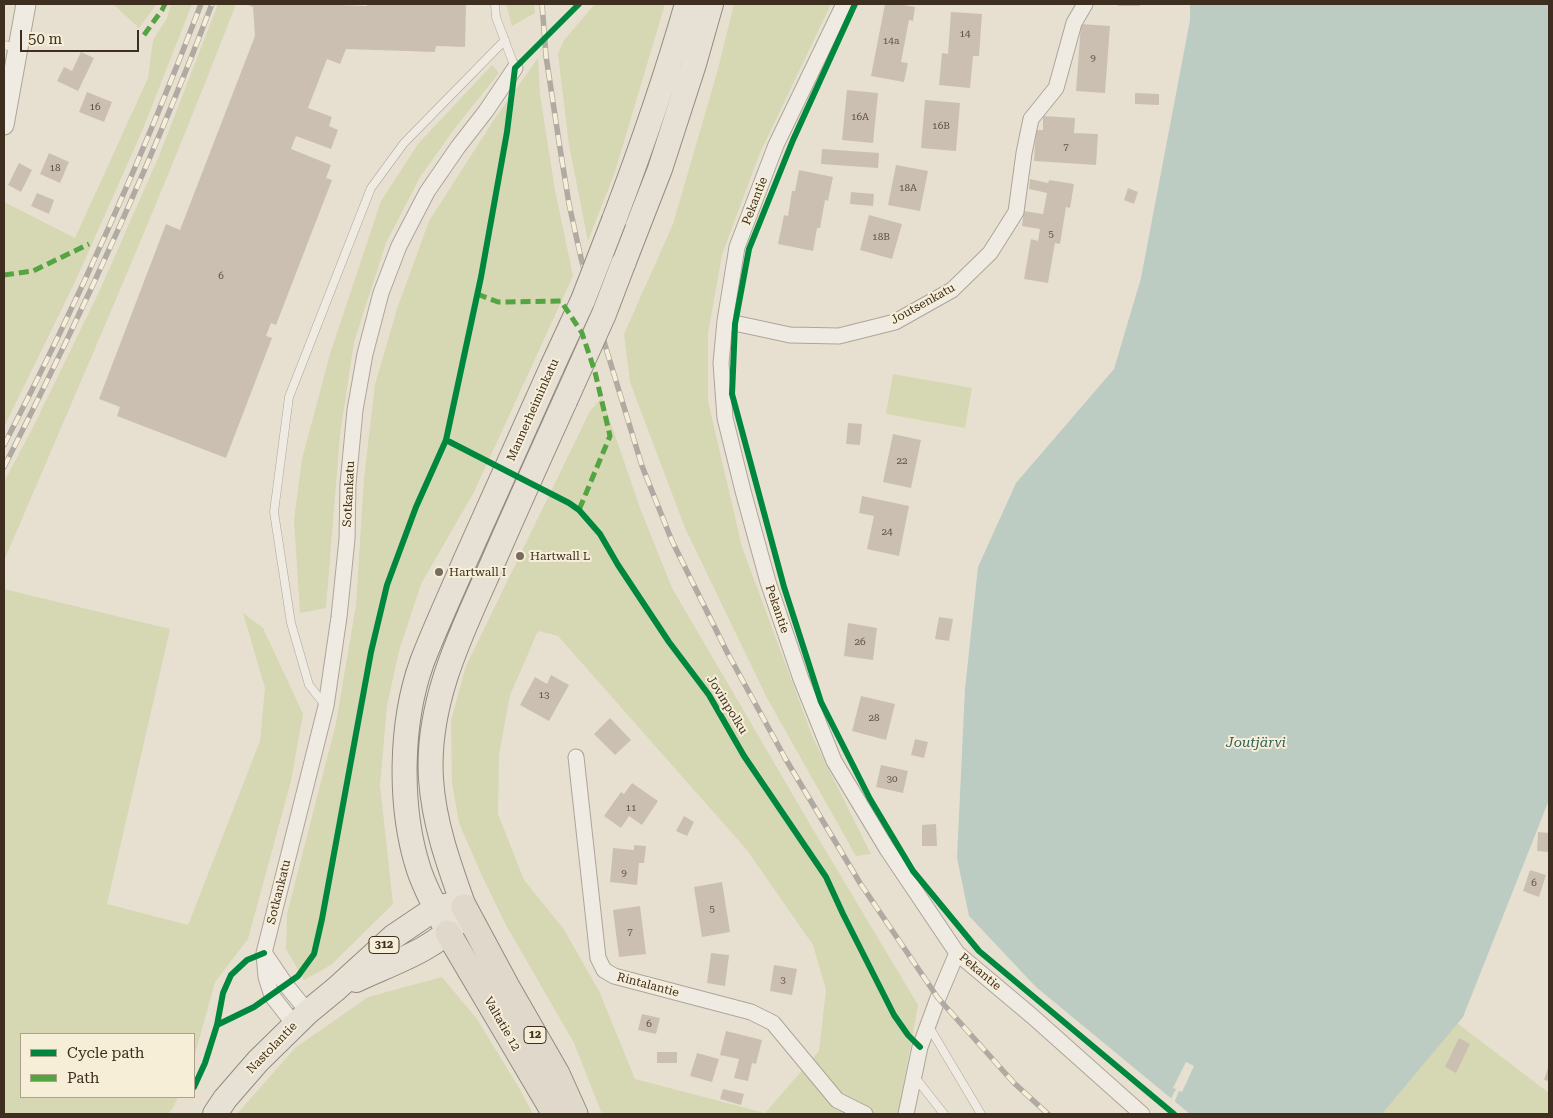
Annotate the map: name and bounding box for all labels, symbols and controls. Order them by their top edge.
scale bar [22,20,141,52]
house number: 14 [959,28,971,40]
text: 50 m [28,30,62,48]
house number: 14a [883,35,899,47]
house number: 9 [1090,52,1096,64]
house number: 16 [89,101,101,113]
house number: 16A [851,111,869,123]
house number: 16B [932,120,950,132]
house number: 7 [1063,141,1069,153]
house number: 18 [49,162,61,174]
street label: Pekantie [739,175,771,227]
house number: 18A [899,182,917,194]
house number: 5 [1048,228,1054,240]
house number: 18B [872,231,890,243]
house number: 6 [218,270,224,282]
street label: Joutsenkatu [888,280,958,328]
street label: Mannerheiminkatu [504,356,562,464]
house number: 22 [896,455,908,467]
street label: Sotkankatu [340,461,358,527]
house number: 24 [881,526,893,538]
place label: Hartwall L [530,549,590,563]
marker: Hartwall L [514,550,526,562]
place label: Hartwall I [449,565,506,579]
marker: Hartwall I [433,566,445,578]
street label: Pekantie [762,583,792,635]
house number: 26 [854,636,866,648]
street label: Jovinpolku [703,673,751,737]
house number: 13 [538,689,550,701]
house number: 28 [868,712,880,724]
water label: Joutjärvi [1226,735,1286,751]
house number: 30 [886,773,898,785]
house number: 11 [625,802,637,814]
street label: Sotkankatu [264,858,294,926]
house number: 9 [621,867,627,879]
house number: 6 [1531,877,1537,889]
house number: 5 [709,903,715,915]
house number: 7 [627,926,633,938]
road number: 312 [369,936,399,954]
street label: Pekantie [956,950,1004,994]
street label: Rintalantie [615,970,681,1000]
house number: 3 [780,974,786,986]
street label: Valtatie 12 [481,994,523,1054]
house number: 6 [646,1018,652,1030]
street label: Nastolantie [244,1019,300,1077]
road number: 12 [524,1026,546,1044]
legend [20,1033,195,1098]
text: Cycle path [67,1044,144,1062]
text: Path [67,1069,100,1087]

